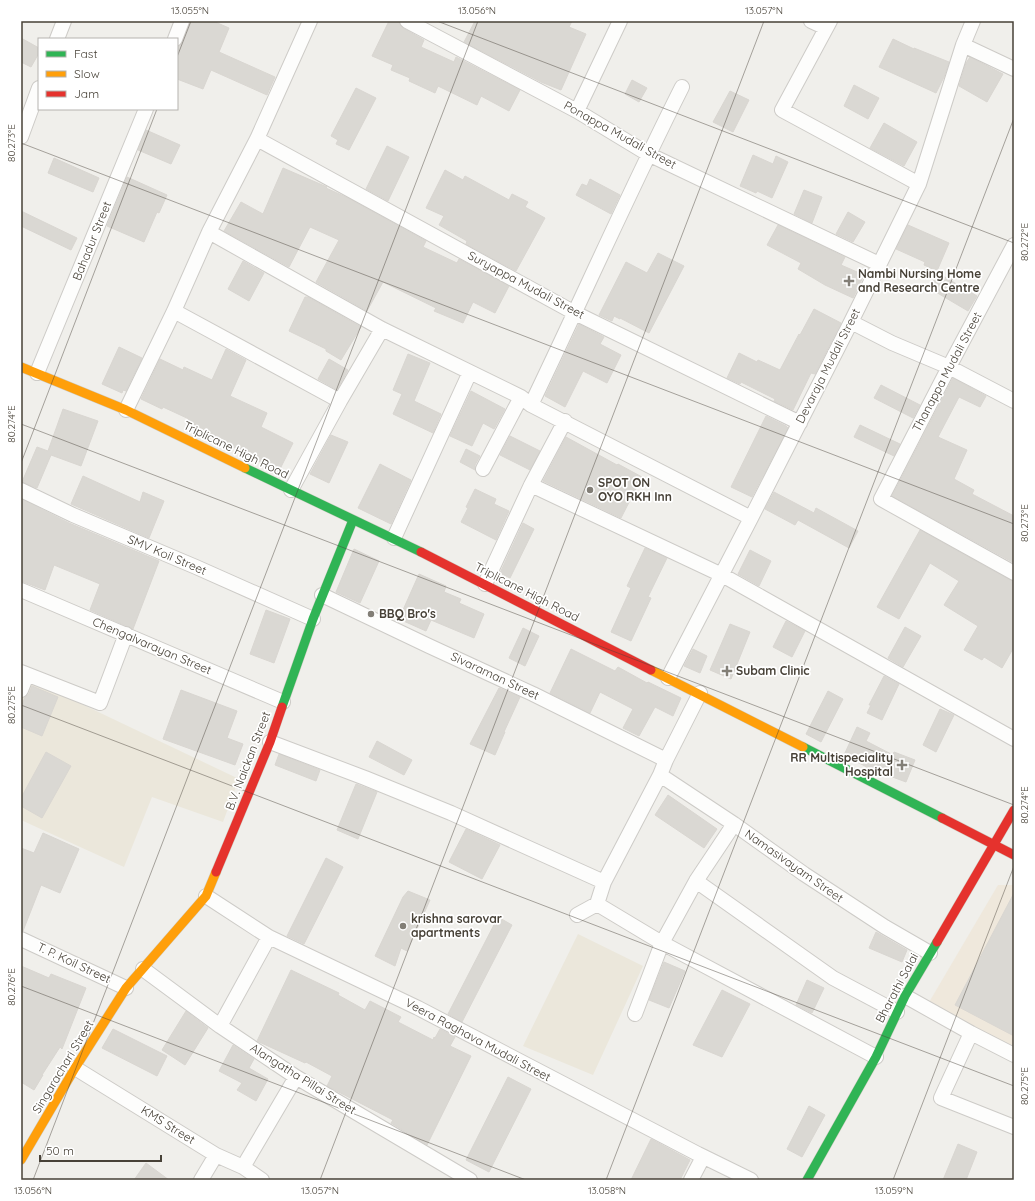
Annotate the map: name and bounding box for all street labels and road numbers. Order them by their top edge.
street label: Ponappa Mudali Street [561,97,679,172]
street label: Bahadur Street [69,199,114,283]
street label: Suryappa Mudali Street [465,247,587,322]
street label: Devaraja Mudali Street [792,306,863,426]
street label: Thanappa Mudali Street [909,309,984,434]
street label: Triplicane High Road [181,418,291,482]
street label: SMV Koil Street [125,531,209,578]
street label: Triplicane High Road [472,559,582,624]
street label: Chengalvarayan Street [90,614,214,677]
street label: Sivaraman Street [449,648,542,703]
street label: B.V. Naickan Street [222,709,273,812]
street label: Namasivayam Street [742,826,847,905]
street label: T. P. Koil Street [35,939,113,986]
street label: Bharathi Salai [872,950,921,1025]
street label: Veera Raghava Mudali Street [403,995,554,1084]
street label: Singarachari Street [29,1017,96,1116]
street label: Alangatha Pillai Street [248,1040,359,1117]
street label: KMS Street [138,1102,198,1147]

